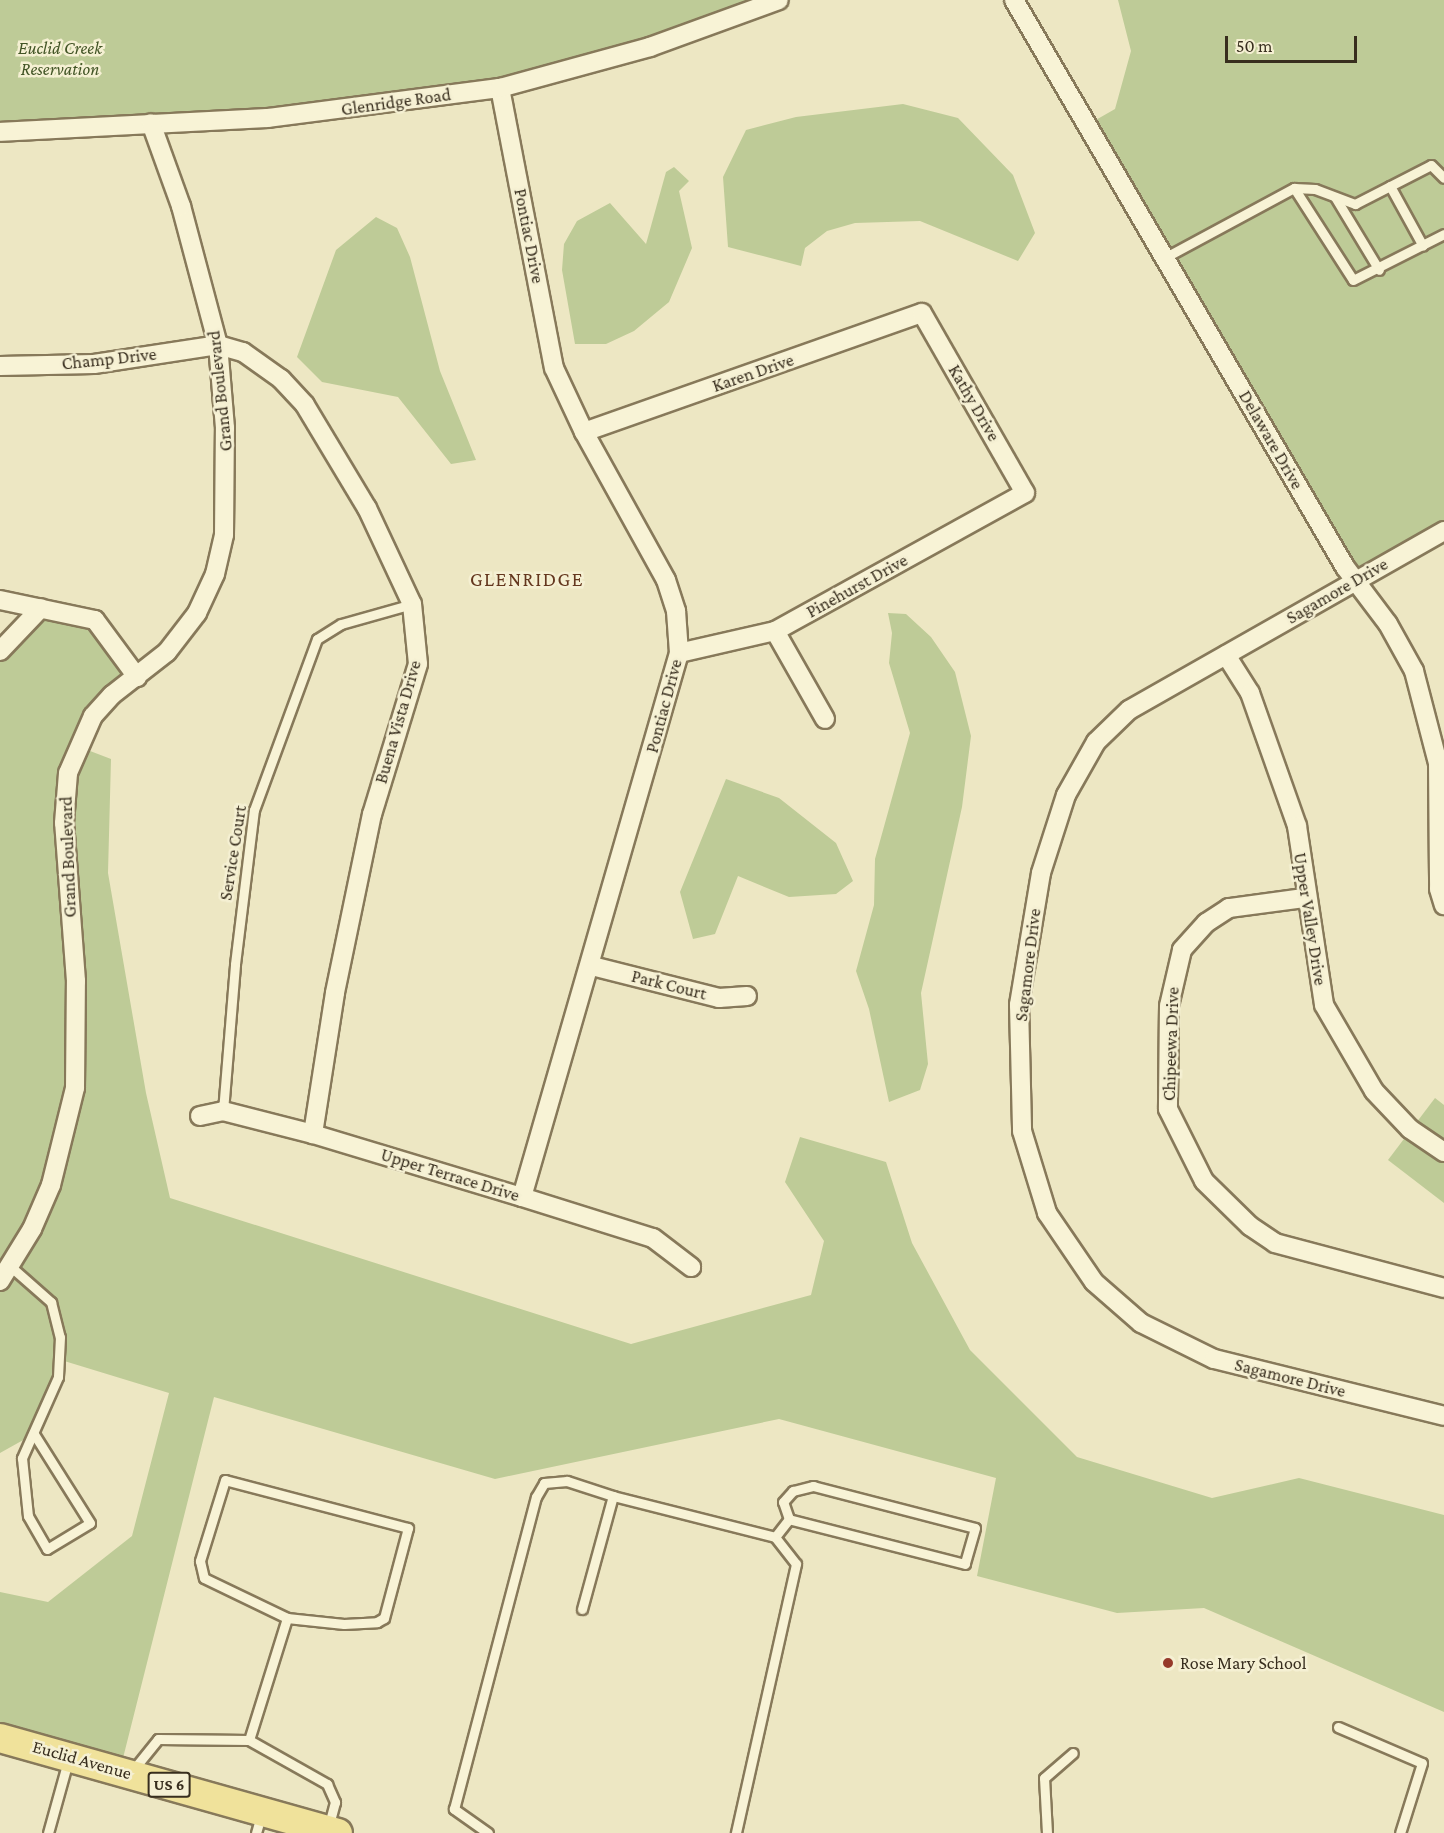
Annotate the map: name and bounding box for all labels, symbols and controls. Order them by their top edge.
scale bar [1228,24,1360,62]
text: 50 m [1236,36,1273,56]
park label: Euclid Creek Reservation [18,38,102,80]
street label: Glenridge Road [340,84,452,120]
street label: Pontiac Drive [509,187,549,285]
street label: Grand Boulevard [203,330,237,452]
street label: Champ Drive [61,343,157,375]
street label: Karen Drive [709,349,797,397]
street label: Kathy Drive [943,361,1005,445]
street label: Delaware Drive [1234,387,1308,493]
street label: Pinehurst Drive [803,549,911,623]
street label: Sagamore Drive [1282,553,1392,629]
district label: GLENRIDGE [470,567,584,591]
street label: Pontiac Drive [641,657,687,755]
street label: Buena Vista Drive [370,658,426,786]
street label: Grand Boulevard [55,796,81,918]
street label: Service Court [215,804,251,902]
street label: Upper Valley Drive [1289,851,1331,987]
street label: Sagamore Drive [1010,907,1046,1023]
street label: Park Court [629,965,709,1005]
street label: Chipeewa Drive [1158,987,1184,1101]
street label: Upper Terrace Drive [378,1144,522,1206]
street label: Sagamore Drive [1232,1354,1348,1402]
place label: Rose Mary School [1180,1652,1306,1674]
marker: Rose Mary School [1161,1656,1175,1670]
street label: Euclid Avenue [30,1736,134,1784]
road number: US 6 [146,1772,192,1798]

